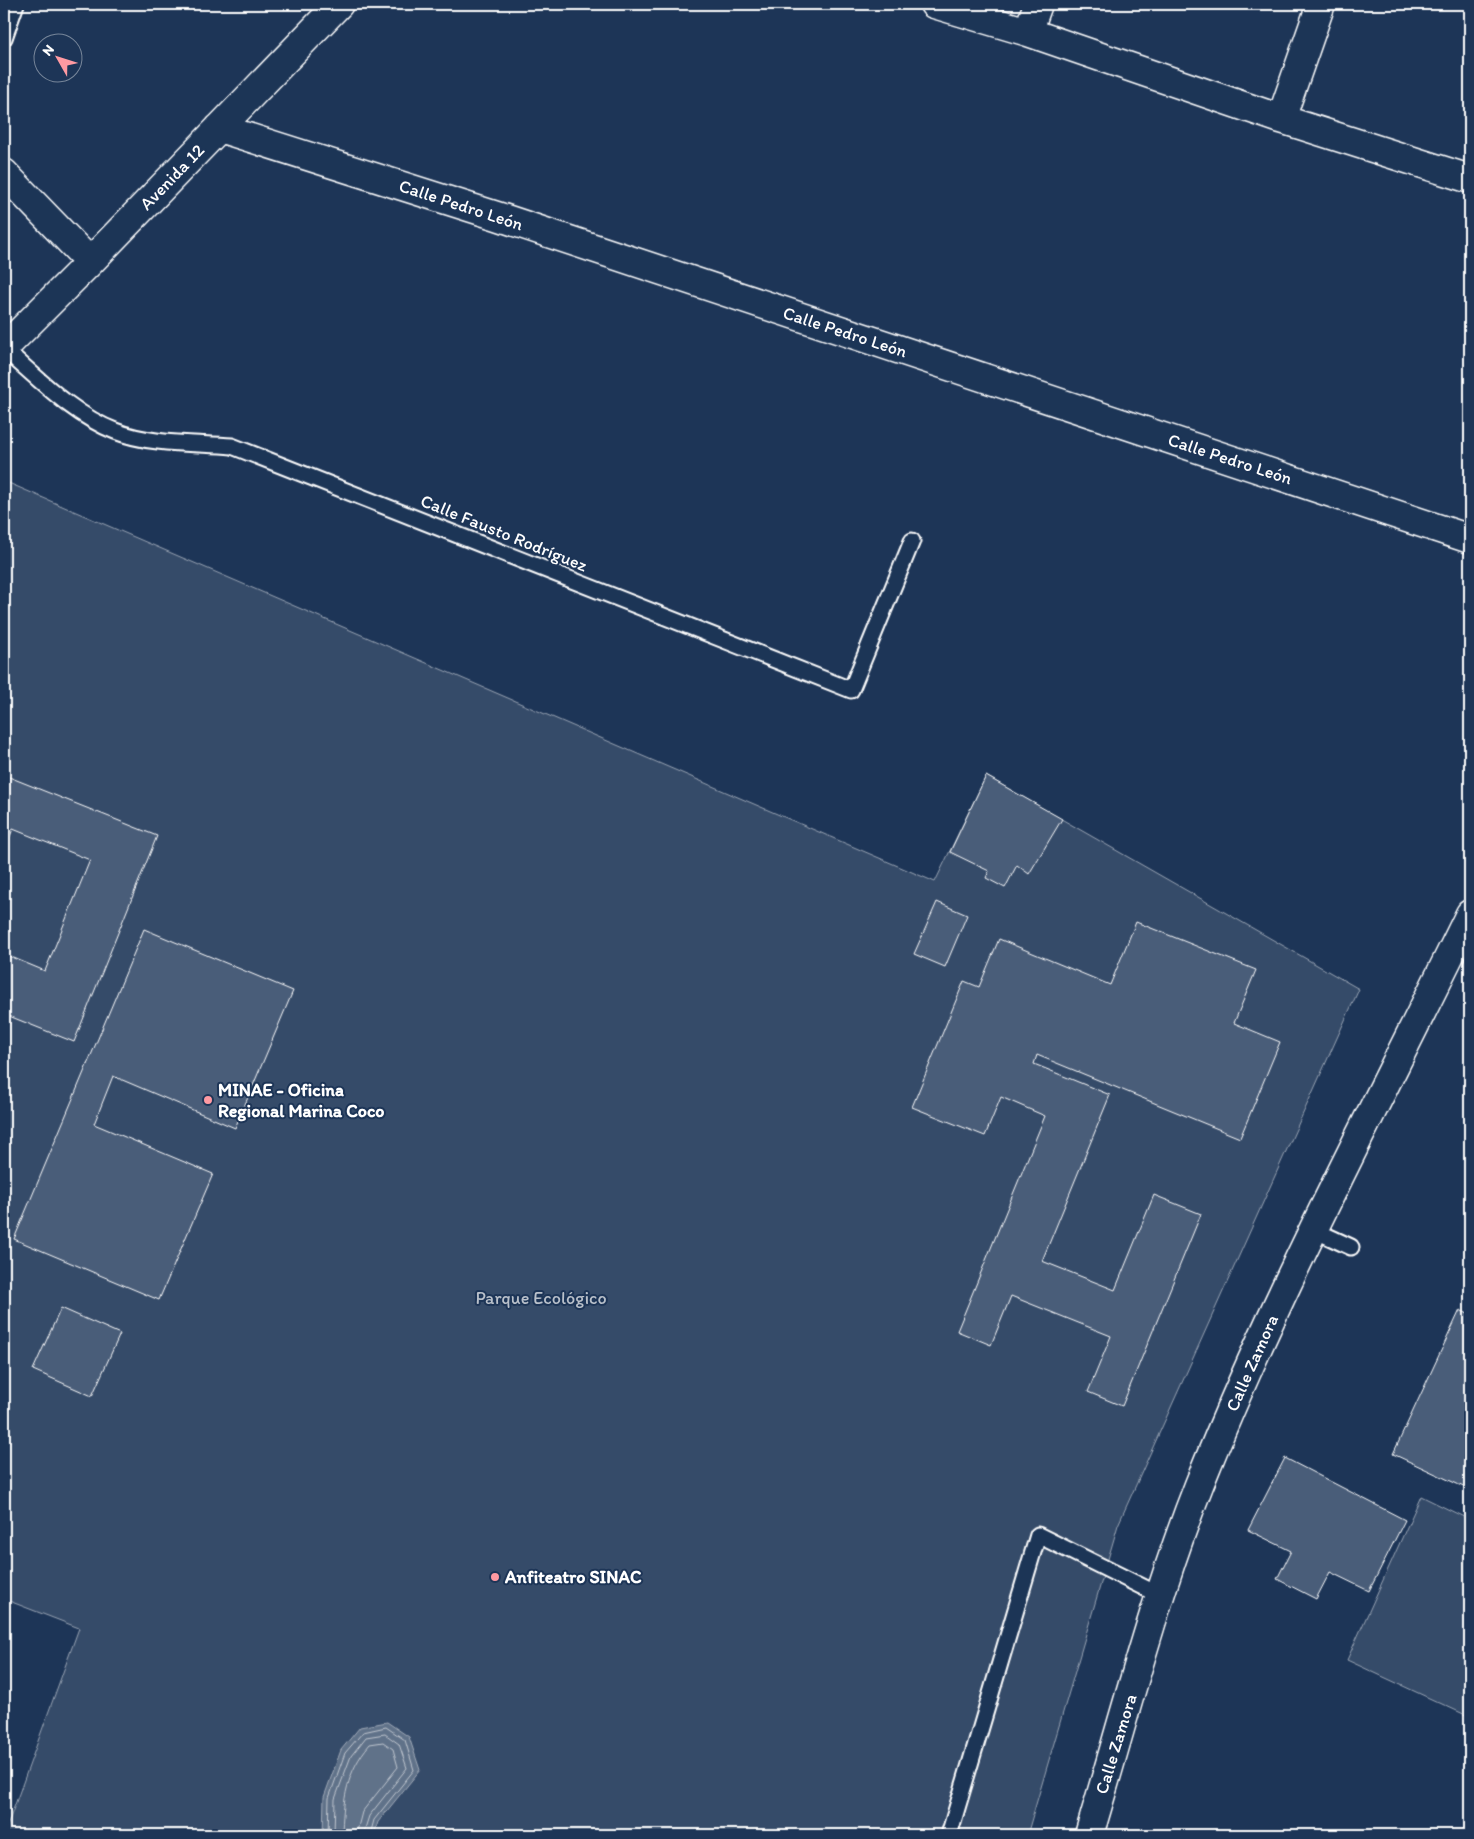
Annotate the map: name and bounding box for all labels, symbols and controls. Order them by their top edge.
north arrow [32,32,82,82]
text: N [39,41,58,59]
street label: Avenida 12 [135,139,209,215]
street label: Calle Pedro León [396,175,526,236]
street label: Calle Pedro León [780,302,910,363]
street label: Calle Pedro León [1165,429,1295,490]
street label: Calle Fausto Rodríguez [417,490,591,576]
place label: MINAE - Oficina Regional Marina Coco [218,1079,385,1122]
marker: MINAE - Oficina Regional Marina Coco [202,1094,214,1106]
park label: Parque Ecológico [475,1287,607,1309]
street label: Calle Zamora [1221,1311,1283,1415]
place label: Anfiteatro SINAC [504,1566,642,1588]
marker: Anfiteatro SINAC [489,1571,501,1583]
street label: Calle Zamora [1090,1691,1142,1797]

